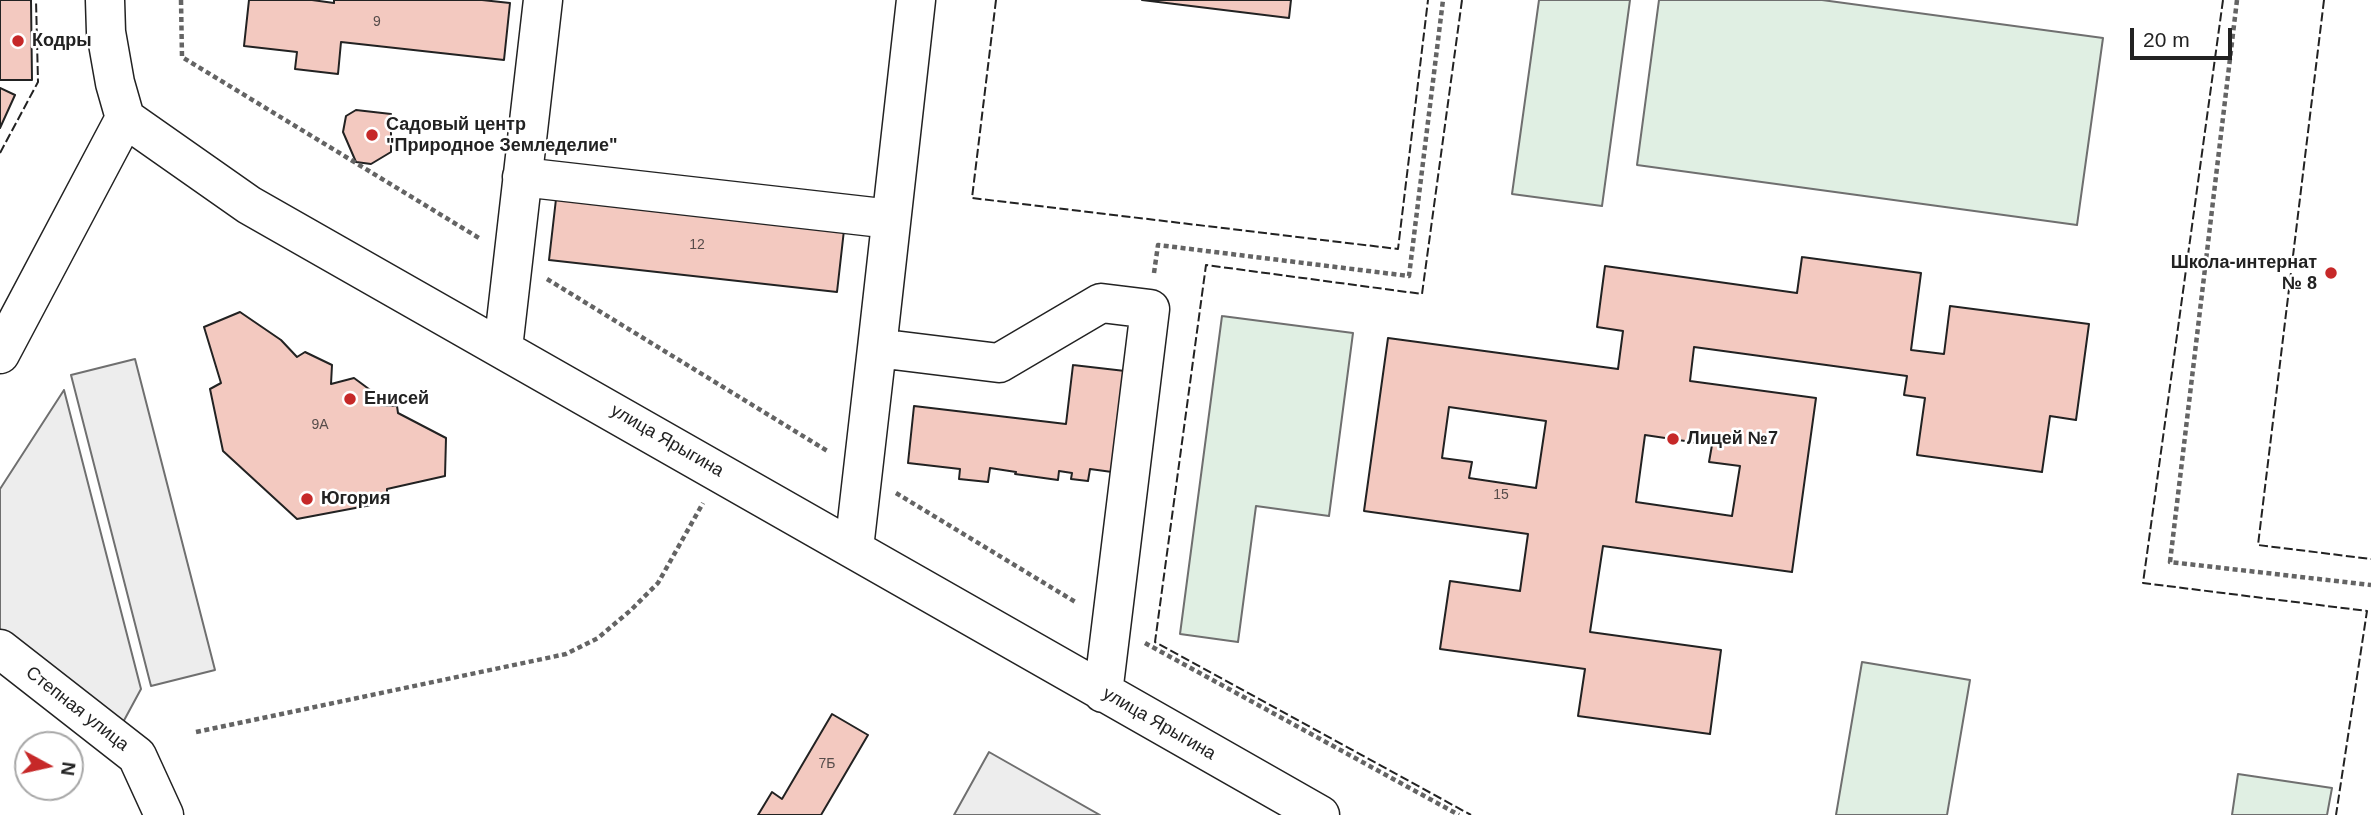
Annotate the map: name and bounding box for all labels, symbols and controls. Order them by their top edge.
house number: 9 [373,14,381,30]
scale bar [2133,14,2234,58]
text: 20 m [2143,28,2190,51]
place label: Кодры [32,30,92,52]
marker: Кодры [10,33,26,49]
place label: Садовый центр "Природное Земледелие" [386,114,618,156]
marker: Садовый центр "Природное Земледелие" [364,127,380,143]
house number: 12 [689,237,705,253]
place label: Школа-интернат № 8 [2171,252,2317,294]
marker: Школа-интернат № 8 [2323,265,2339,281]
place label: Енисей [364,388,429,410]
marker: Енисей [342,391,358,407]
street label: улица Ярыгина [607,400,727,482]
house number: 9А [311,417,329,433]
place label: Лицей №7 [1687,428,1778,450]
marker: Лицей №7 [1665,431,1681,447]
house number: 15 [1493,487,1509,503]
place label: Югория [321,488,390,510]
marker: Югория [299,491,315,507]
street label: Степная улица [21,662,133,756]
street label: улица Ярыгина [1099,683,1219,765]
north arrow [14,731,84,801]
house number: 7Б [819,756,835,772]
text: N [57,760,80,777]

